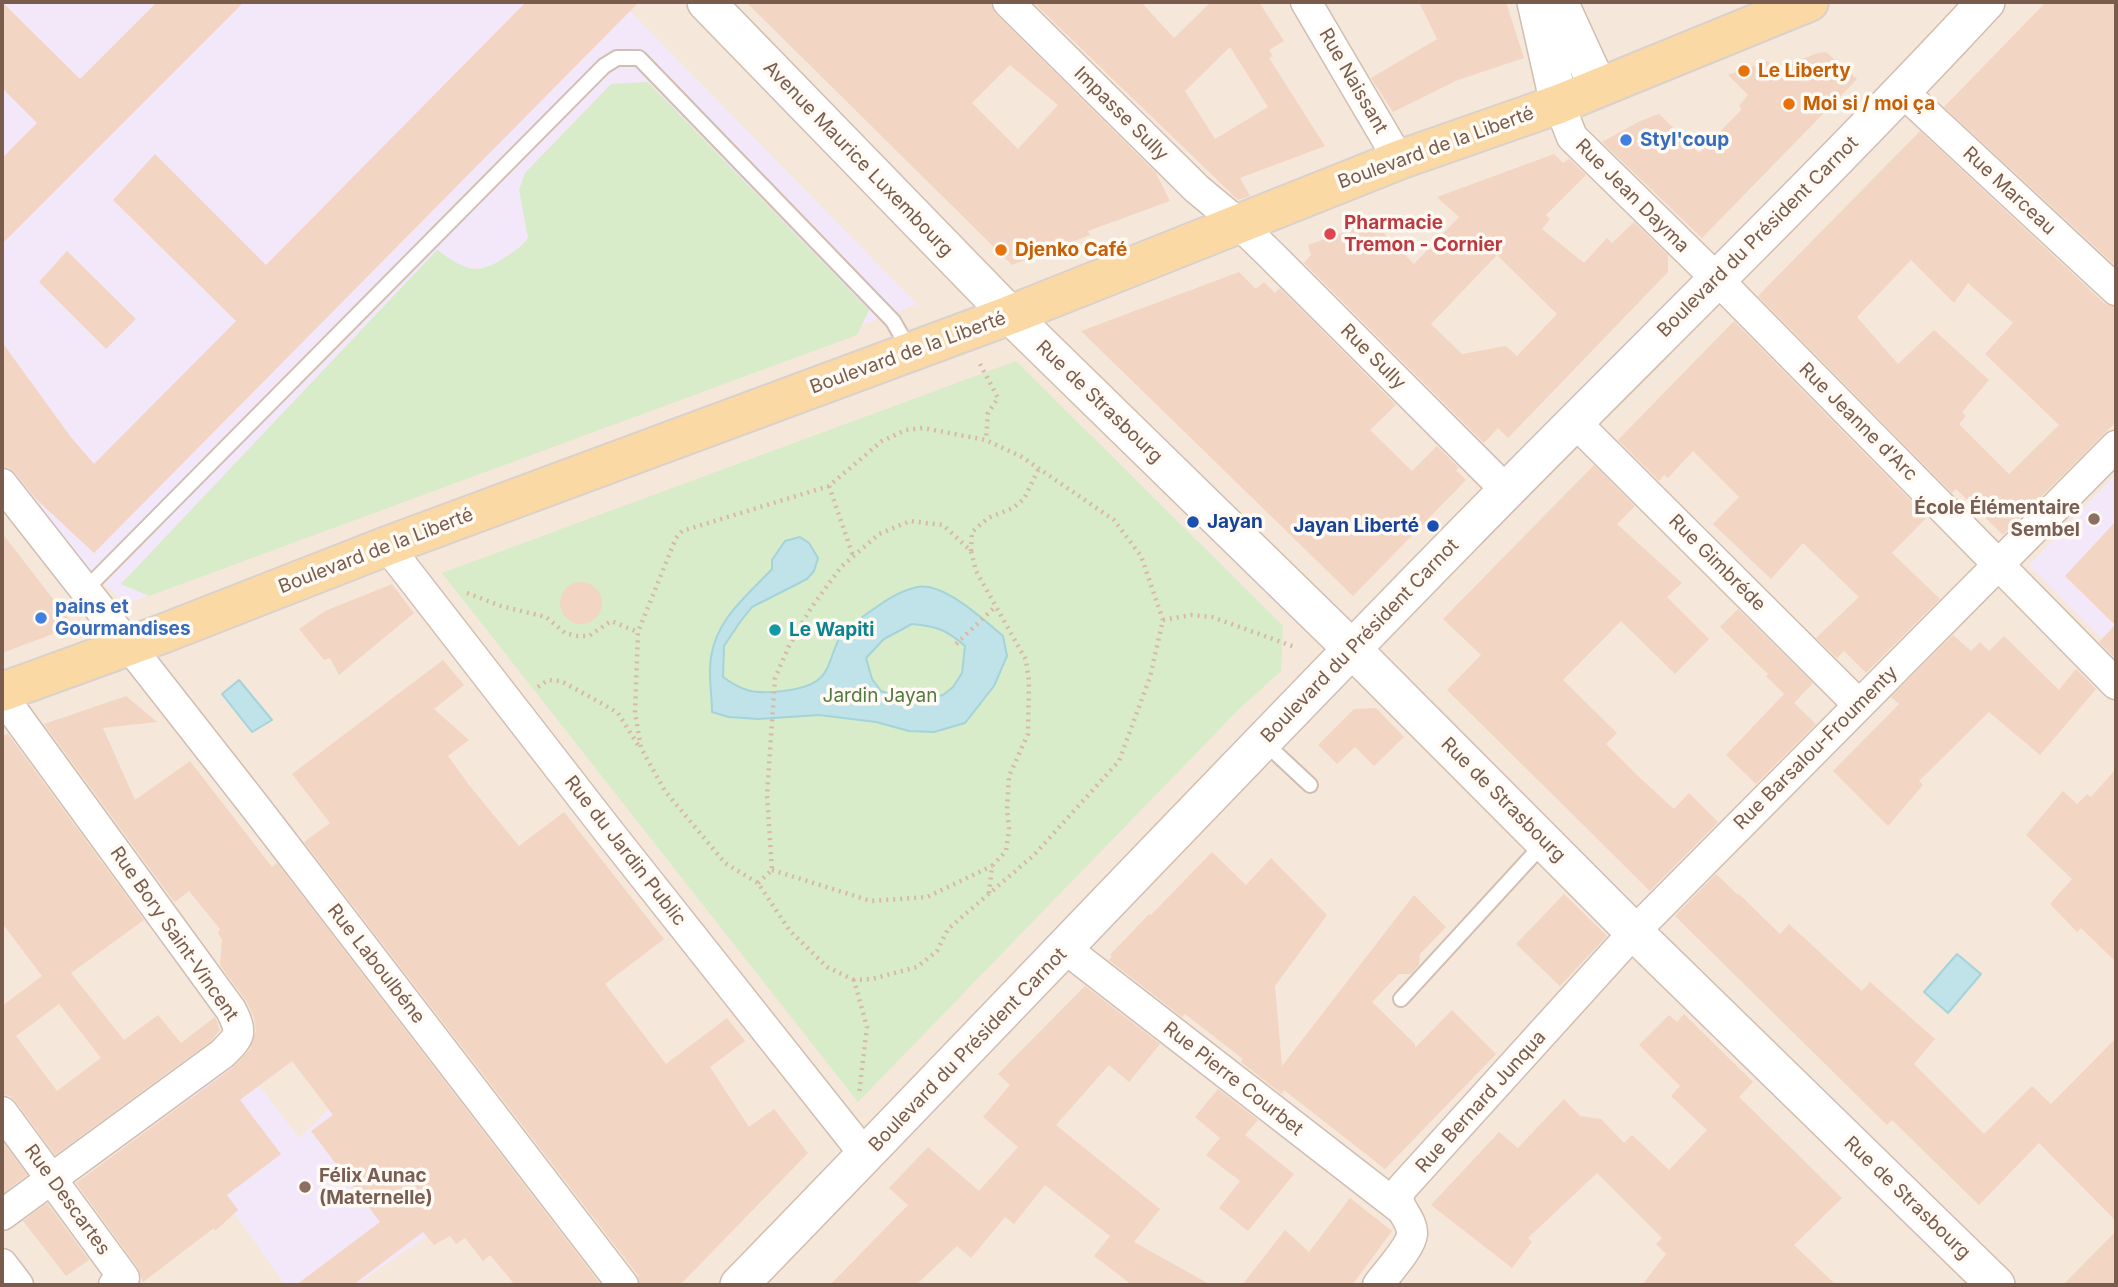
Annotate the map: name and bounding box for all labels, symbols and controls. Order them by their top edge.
street label: Rue Naissant [1314,24,1392,138]
street label: Avenue Maurice Luxembourg [758,57,958,261]
place label: Le Liberty [1758,60,1851,82]
street label: Impasse Sully [1069,62,1173,166]
marker: Le Liberty [1736,63,1752,79]
place label: Moi si / moi ça [1803,93,1935,115]
marker: Moi si / moi ça [1781,96,1797,112]
street label: Boulevard de la Liberté [1335,102,1537,194]
place label: Styl'coup [1640,129,1729,151]
marker: Styl'coup [1618,132,1634,148]
street label: Boulevard du Président Carnot [1653,132,1863,342]
street label: Rue Jean Dayma [1570,134,1694,258]
street label: Rue Marceau [1958,142,2060,240]
place label: Pharmacie Tremon - Cornier [1344,212,1503,256]
marker: Pharmacie Tremon - Cornier [1322,226,1338,242]
place label: Djenko Café [1015,239,1127,261]
marker: Djenko Café [993,242,1009,258]
street label: Boulevard de la Liberté [807,307,1009,399]
street label: Rue Sully [1335,319,1411,395]
street label: Rue de Strasbourg [1031,336,1167,468]
street label: Rue Jeanne d'Arc [1794,358,1922,486]
place label: École Élémentaire Sembel [1914,497,2080,541]
street label: Boulevard de la Liberté [275,503,477,599]
street label: Rue Gimbréde [1664,510,1770,616]
place label: Jayan [1207,511,1263,533]
marker: École Élémentaire Sembel [2086,511,2102,527]
marker: Jayan [1185,514,1201,530]
place label: Jayan Liberté [1293,515,1419,537]
marker: Jayan Liberté [1425,518,1441,534]
street label: Boulevard du Président Carnot [1256,534,1464,748]
place label: pains et Gourmandises [55,596,191,640]
marker: pains et Gourmandises [33,610,49,626]
place label: Le Wapiti [789,619,874,641]
marker: Le Wapiti [767,622,783,638]
street label: Rue Barsalou-Froumenty [1729,661,1903,835]
park label: Jardin Jayan [823,685,937,707]
street label: Rue de Strasbourg [1436,733,1570,867]
street label: Rue du Jardin Public [559,771,691,931]
street label: Rue Bory Saint-Vincent [105,842,243,1026]
street label: Rue Laboulbéne [322,900,430,1028]
street label: Boulevard du Président Carnot [864,943,1072,1157]
street label: Rue Pierre Courbet [1158,1017,1308,1141]
street label: Rue Bernard Junqua [1411,1026,1551,1178]
street label: Rue de Strasbourg [1839,1132,1975,1264]
street label: Rue Descartes [19,1140,115,1260]
place label: Félix Aunac (Maternelle) [319,1165,433,1209]
marker: Félix Aunac (Maternelle) [297,1179,313,1195]

